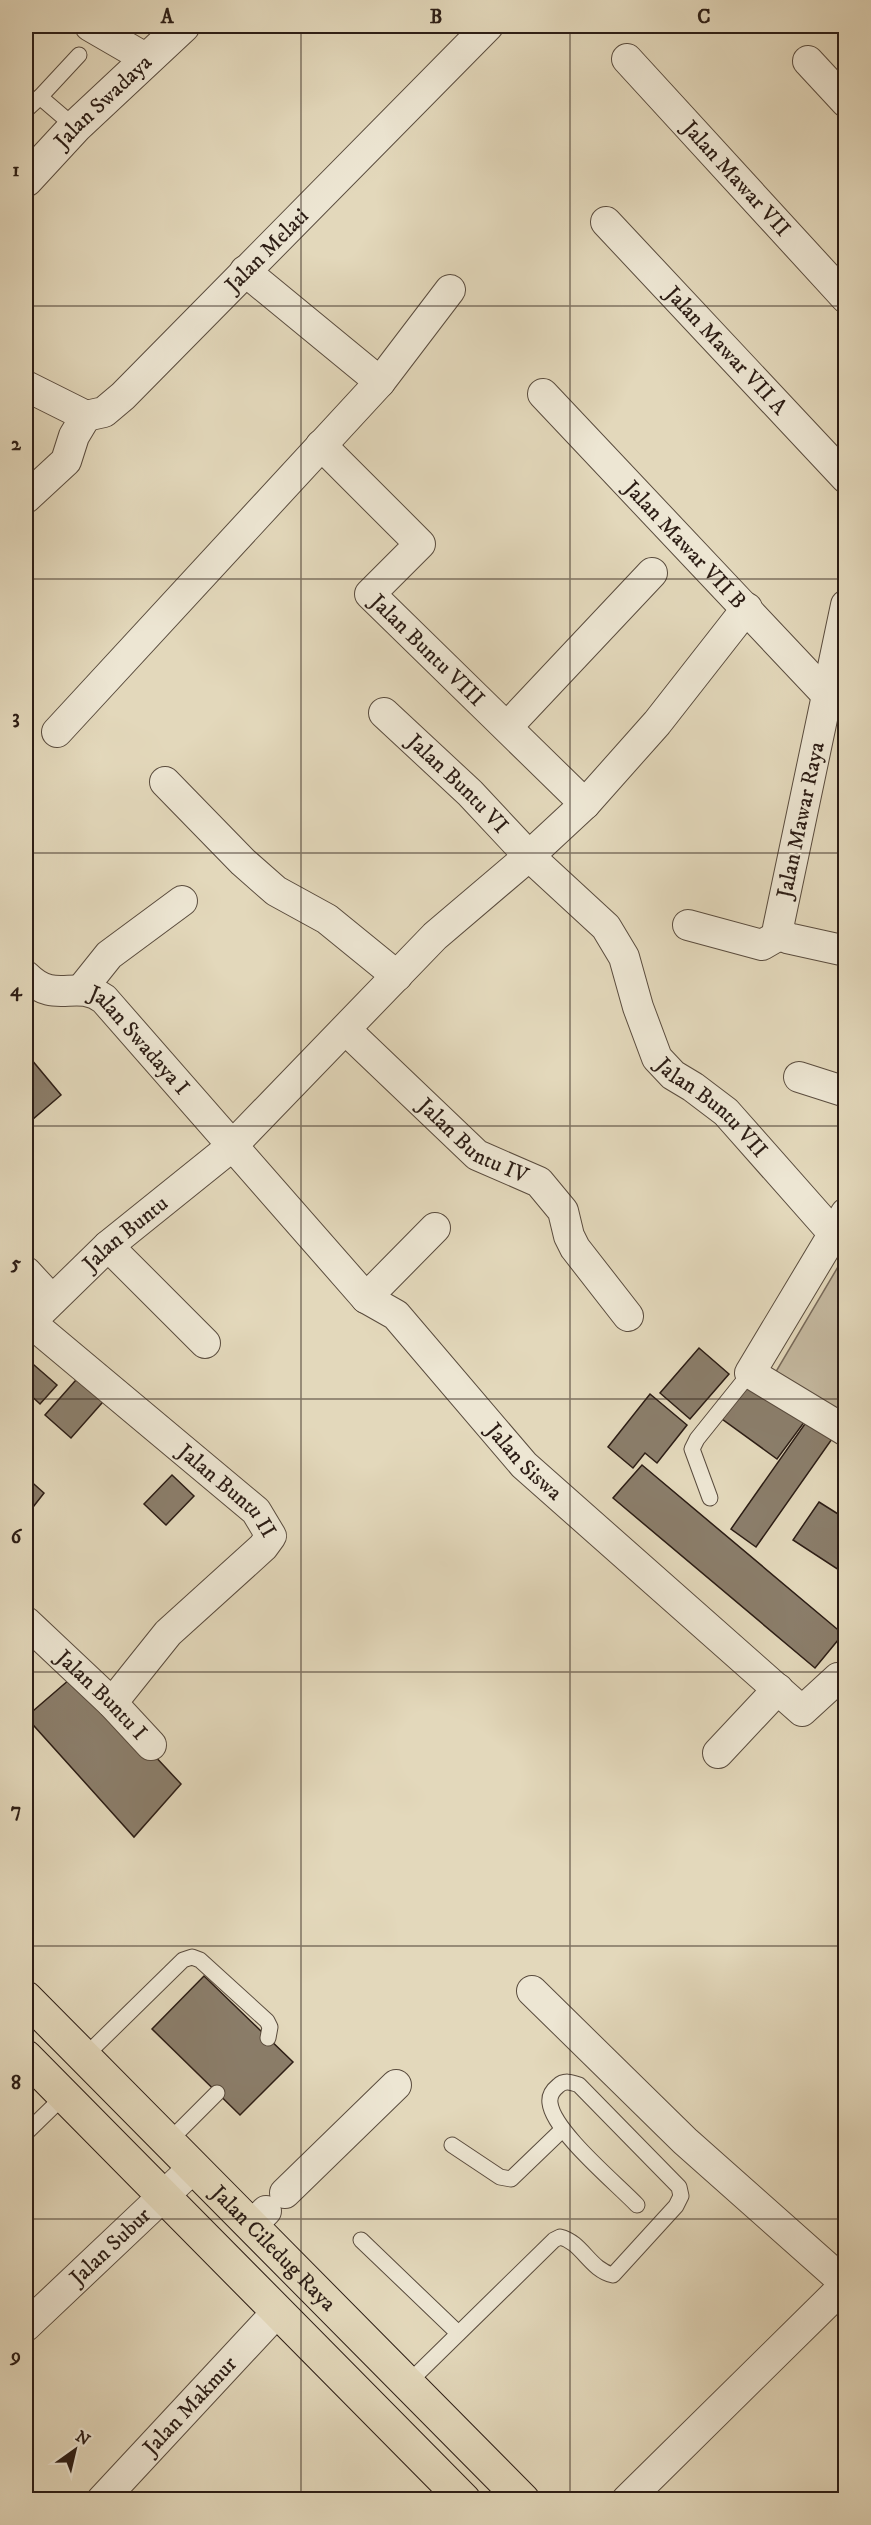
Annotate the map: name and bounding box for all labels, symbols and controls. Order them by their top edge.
text: A [160,5,175,30]
text: B [430,5,442,30]
text: C [697,5,711,30]
street label: Jalan Swadaya [47,48,158,156]
street label: Jalan Mawar VII [675,113,796,242]
text: 1 [12,158,20,183]
street label: Jalan Melati [218,203,314,299]
street label: Jalan Mawar VII A [658,279,794,421]
text: 2 [11,432,22,457]
street label: Jalan Mawar VII B [617,473,752,614]
street label: Jalan Buntu VIII [363,587,490,712]
text: 3 [12,705,20,730]
street label: Jalan Buntu VI [400,727,514,839]
street label: Jalan Mawar Raya [771,739,831,903]
text: 4 [10,978,23,1003]
street label: Jalan Swadaya I [83,979,195,1100]
street label: Jalan Buntu VII [649,1050,773,1163]
street label: Jalan Buntu IV [411,1091,533,1190]
street label: Jalan Buntu [75,1190,173,1278]
text: 5 [10,1251,21,1276]
street label: Jalan Siswa [479,1416,568,1506]
street label: Jalan Buntu II [171,1437,282,1542]
text: 6 [11,1525,23,1550]
street label: Jalan Buntu I [49,1643,153,1746]
text: 7 [11,1798,21,1823]
text: 8 [11,2071,21,2096]
street label: Jalan Ciledug Raya [204,2178,342,2317]
street label: Jalan Subur [63,2201,157,2292]
text: 9 [9,2344,21,2369]
street label: Jalan Makmur [136,2350,243,2462]
north arrow [45,2420,105,2480]
text: N [72,2426,94,2450]

